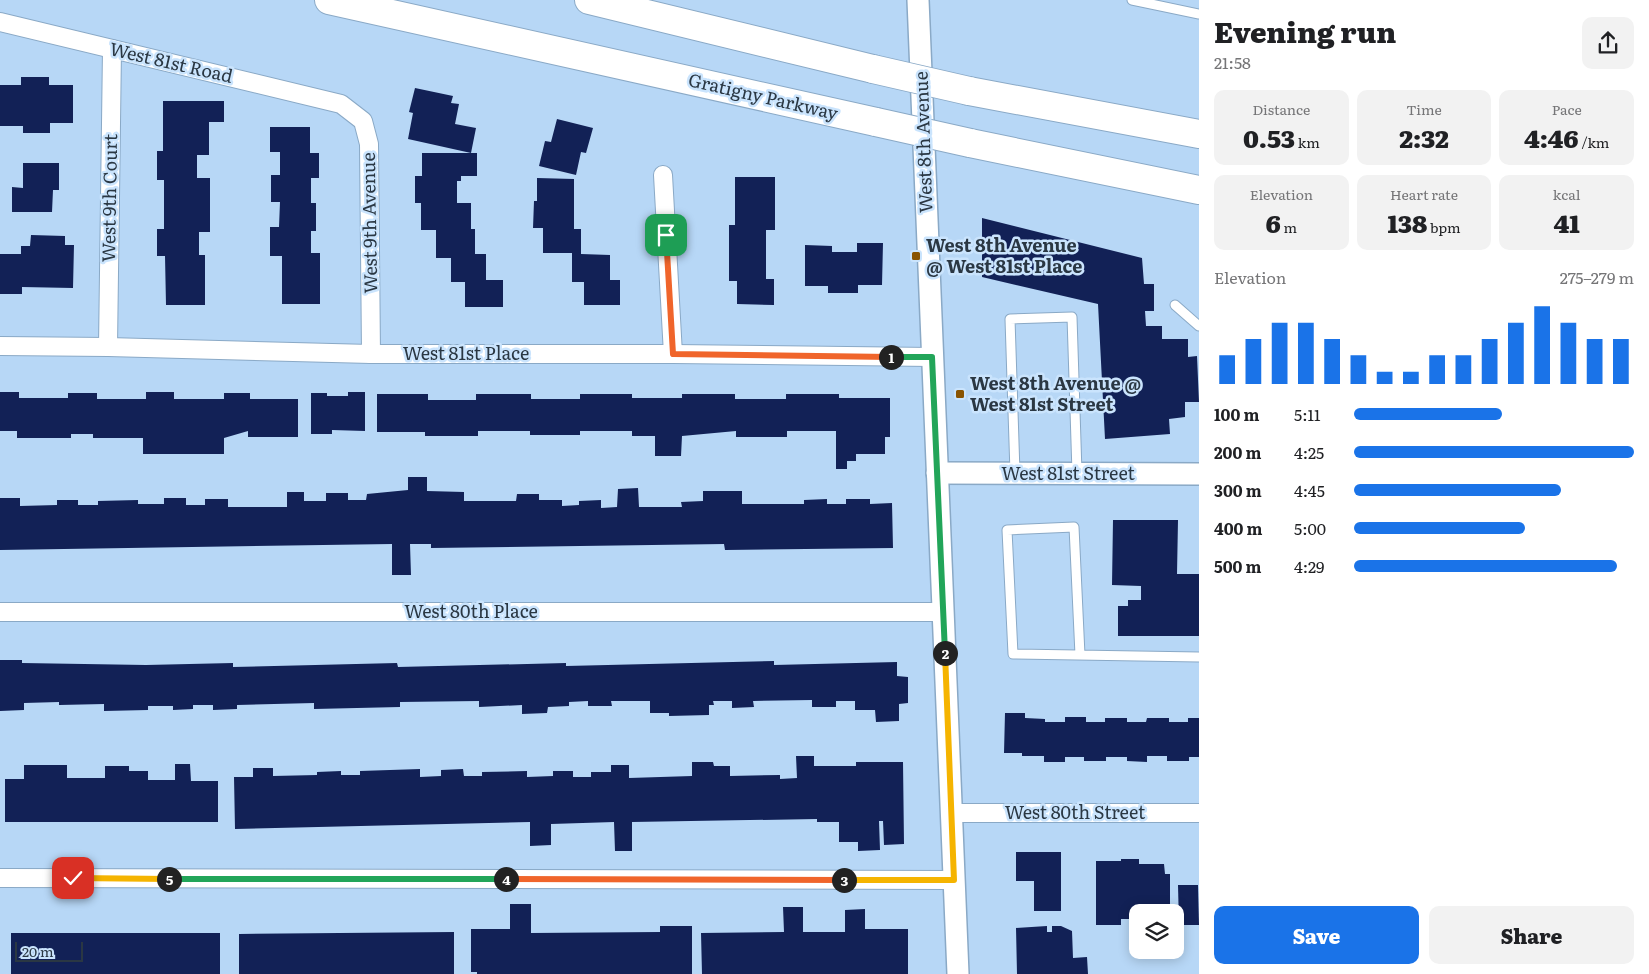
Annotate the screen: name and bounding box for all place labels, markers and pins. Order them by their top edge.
pin [645,214,687,256]
place label: West 8th Avenue @ West 81st Place [926,231,1082,279]
marker: West 8th Avenue @ West 81st Place [910,250,922,262]
pin: 1 [878,344,904,370]
place label: West 8th Avenue @ West 81st Street [970,369,1141,417]
marker: West 8th Avenue @ West 81st Street [954,388,966,400]
pin: 2 [932,640,958,666]
pin [52,857,94,899]
pin: 5 [156,866,182,892]
pin: 4 [494,866,518,892]
pin: 3 [832,868,856,892]

